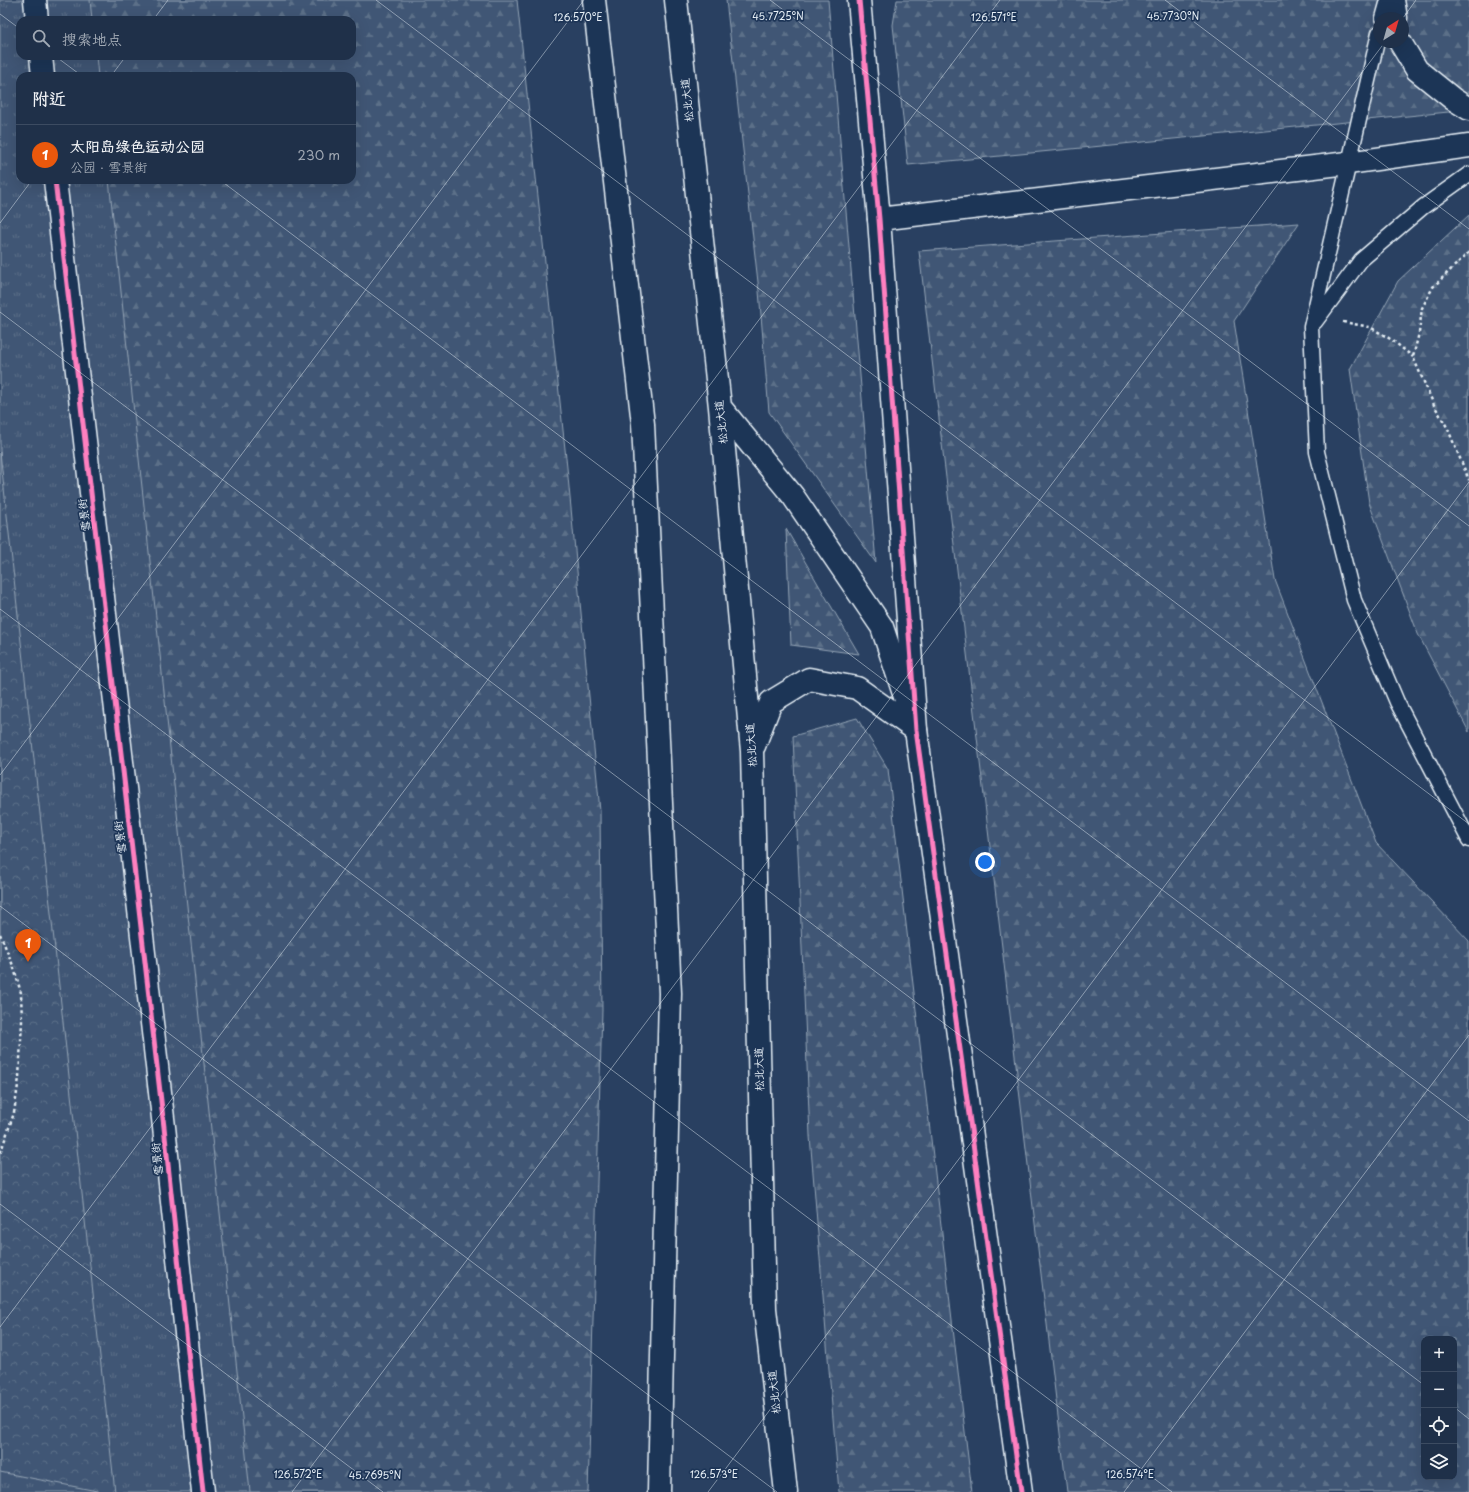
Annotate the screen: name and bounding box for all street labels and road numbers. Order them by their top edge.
street label: 松北大道 [676,77,697,123]
street label: 松北大道 [710,399,731,445]
street label: 雪景街 [73,497,94,532]
street label: 松北大道 [740,722,761,768]
street label: 雪景街 [109,819,130,854]
street label: 松北大道 [750,1047,767,1091]
street label: 雪景街 [146,1141,167,1176]
street label: 松北大道 [763,1369,784,1415]

